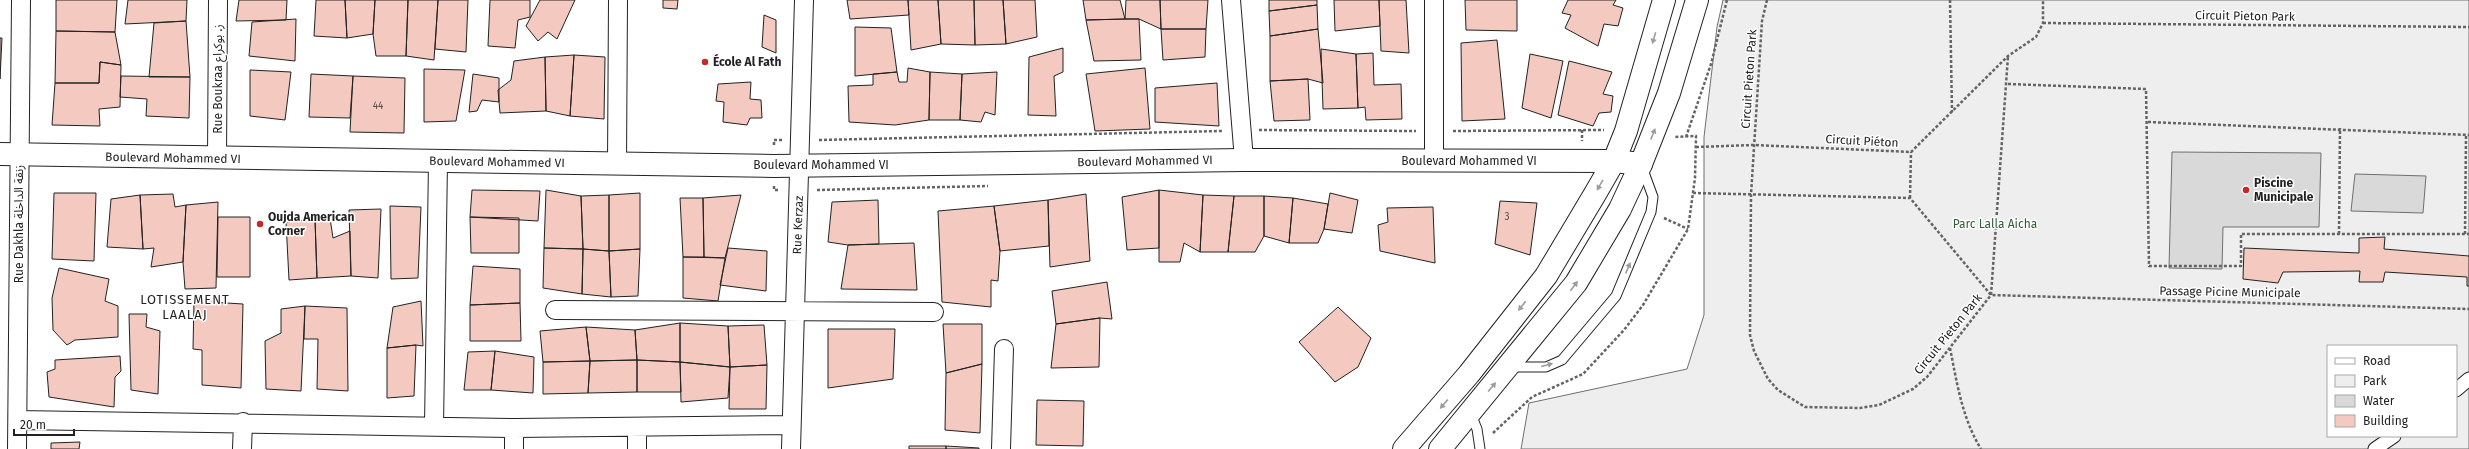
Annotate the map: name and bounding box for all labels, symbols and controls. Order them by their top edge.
street label: Circuit Pieton Park [2195,8,2296,24]
street label: Rue Boukraa ز. بوكراع [211,24,227,134]
street label: Circuit Pieton Park [1739,28,1760,129]
one-way arrow [1651,32,1657,44]
place label: École Al Fath [713,53,781,69]
marker: École Al Fath [700,57,710,67]
house number: 44 [373,100,384,112]
one-way arrow [1651,128,1657,140]
street label: Circuit Piéton [1825,132,1899,150]
street label: Boulevard Mohammed VI [105,150,241,166]
street label: Boulevard Mohammed VI [1077,153,1213,169]
street label: Boulevard Mohammed VI [429,154,565,170]
street label: Boulevard Mohammed VI [1401,154,1537,168]
street label: Boulevard Mohammed VI [753,158,889,172]
street label: Rue Dakhla زنقة الداخلة [12,165,26,283]
place label: Piscine Municipale [2254,176,2314,204]
one-way arrow [1597,180,1604,191]
marker: Piscine Municipale [2241,185,2251,195]
street label: Rue Kerzaz [790,195,806,255]
place label: Oujda American Corner [268,210,354,238]
house number: 3 [1505,211,1510,223]
park label: Parc Lalla Aicha [1953,217,2037,231]
marker: Oujda American Corner [255,219,265,229]
one-way arrow [1625,262,1631,274]
one-way arrow [1569,280,1578,291]
street label: Passage Picine Municipale [2159,284,2301,300]
street label: Circuit Pieton Park [1911,290,1985,377]
district label: LOTISSEMENT LAALAJ [140,292,230,322]
one-way arrow [1518,301,1527,312]
legend [2327,345,2457,437]
text: Road [2363,354,2391,368]
one-way arrow [1541,362,1554,368]
text: Park [2363,374,2387,388]
one-way arrow [1487,381,1496,392]
text: Water [2363,394,2395,408]
one-way arrow [1440,399,1449,409]
scale bar [14,411,74,437]
text: Building [2363,414,2409,428]
text: 20 m [20,418,46,432]

